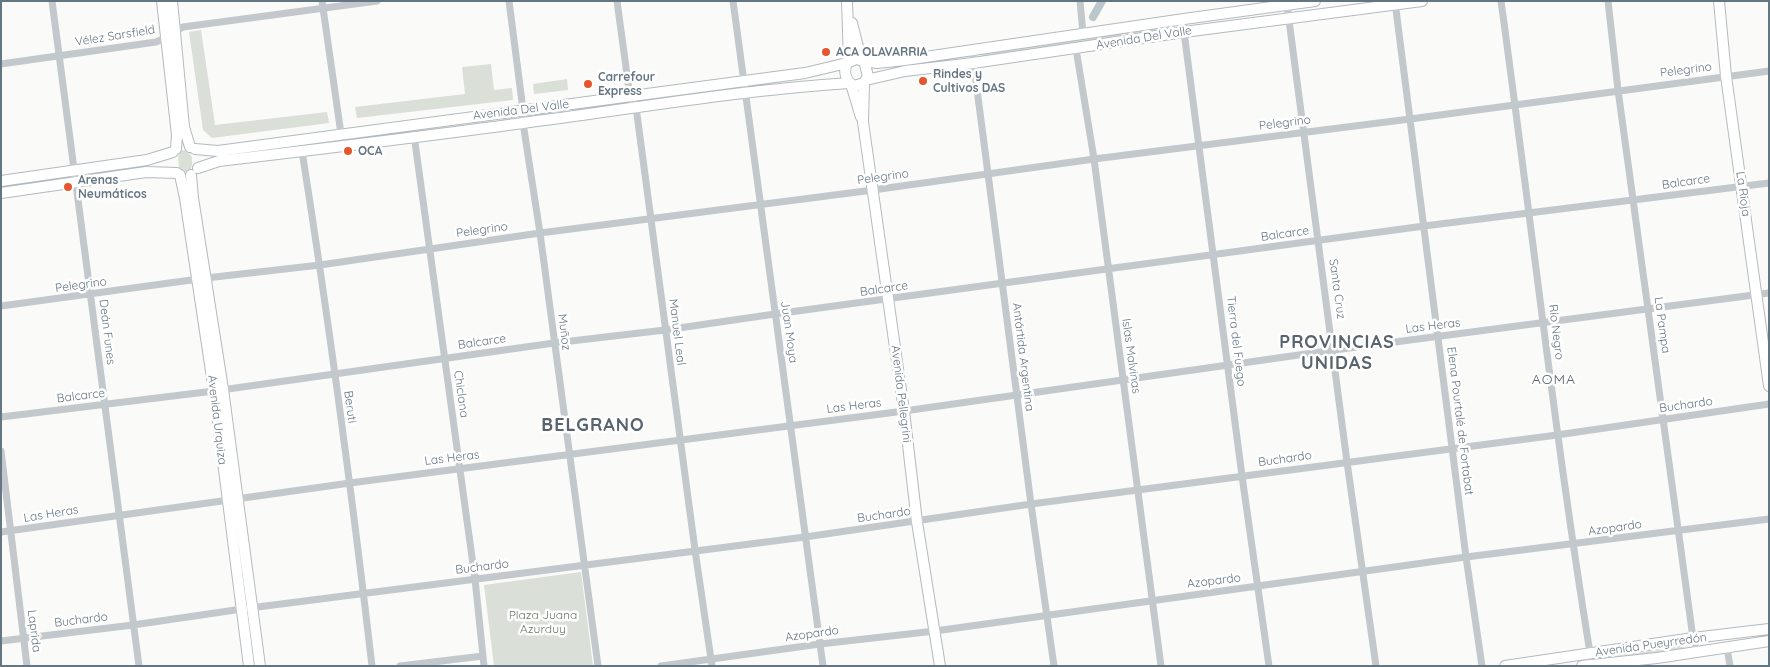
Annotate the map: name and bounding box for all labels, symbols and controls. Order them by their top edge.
street label: Vélez Sarsfield [74,23,156,49]
street label: Avenida Del Valle [1095,23,1193,53]
place label: ACA OLAVARRIA [836,45,927,59]
marker: ACA OLAVARRIA [820,46,832,58]
street label: Pelegrino [1659,60,1713,80]
place label: Rindes y Cultivos DAS [933,67,1005,95]
place label: Carrefour Express [598,70,655,98]
marker: Rindes y Cultivos DAS [917,75,929,87]
marker: Carrefour Express [582,78,594,90]
street label: Avenida Del Valle [472,97,570,123]
street label: Pelegrino [1258,113,1312,133]
place label: OCA [358,144,382,158]
marker: OCA [342,145,354,157]
street label: Pelegrino [856,166,910,188]
street label: Balcarce [1661,171,1711,193]
street label: La Rioja [1733,171,1753,217]
place label: Arenas Neumáticos [78,173,147,201]
marker: Arenas Neumáticos [62,181,74,193]
street label: Pelegrino [455,219,509,241]
street label: Balcarce [1260,223,1310,245]
street label: Santa Cruz [1326,258,1348,320]
street label: Pelegrino [54,274,108,296]
street label: Balcarce [859,278,909,300]
street label: Tierra del Fuego [1223,295,1249,387]
street label: La Pampa [1651,296,1673,354]
street label: Deán Funes [96,298,118,366]
street label: Manuel Leal [666,298,688,366]
street label: Juan Moya [778,300,800,364]
street label: Antártida Argentina [1009,302,1037,412]
street label: Río Negro [1545,303,1567,361]
street label: Muñoz [555,313,573,351]
street label: Las Heras [1405,315,1461,337]
street label: Islas Malvinas [1119,317,1143,395]
street label: Balcarce [457,331,507,353]
district label: PROVINCIAS UNIDAS [1278,332,1396,374]
street label: Avenida Pellegrini [888,345,914,443]
street label: Elena Pourtalé de Fortabat [1444,346,1476,496]
street label: Chiclana [451,369,471,419]
district label: AOMA [1531,372,1577,388]
street label: Avenida Urquiza [204,374,230,466]
street label: Balcarce [56,386,106,406]
street label: Beruti [341,390,359,424]
street label: Buchardo [1658,394,1714,416]
street label: Las Heras [826,395,882,417]
district label: BELGRANO [540,415,646,437]
street label: Las Heras [424,447,480,469]
street label: Buchardo [1257,448,1313,470]
street label: Las Heras [23,503,79,525]
street label: Buchardo [856,504,912,526]
street label: Azopardo [1587,517,1643,539]
street label: Buchardo [454,557,510,577]
street label: Azopardo [1186,571,1242,591]
park label: Plaza Juana Azurduy [509,608,577,636]
street label: Laprida [24,609,44,653]
street label: Buchardo [53,610,109,630]
street label: Azopardo [784,623,840,645]
street label: Avenida Pueyrredón [1594,630,1708,660]

